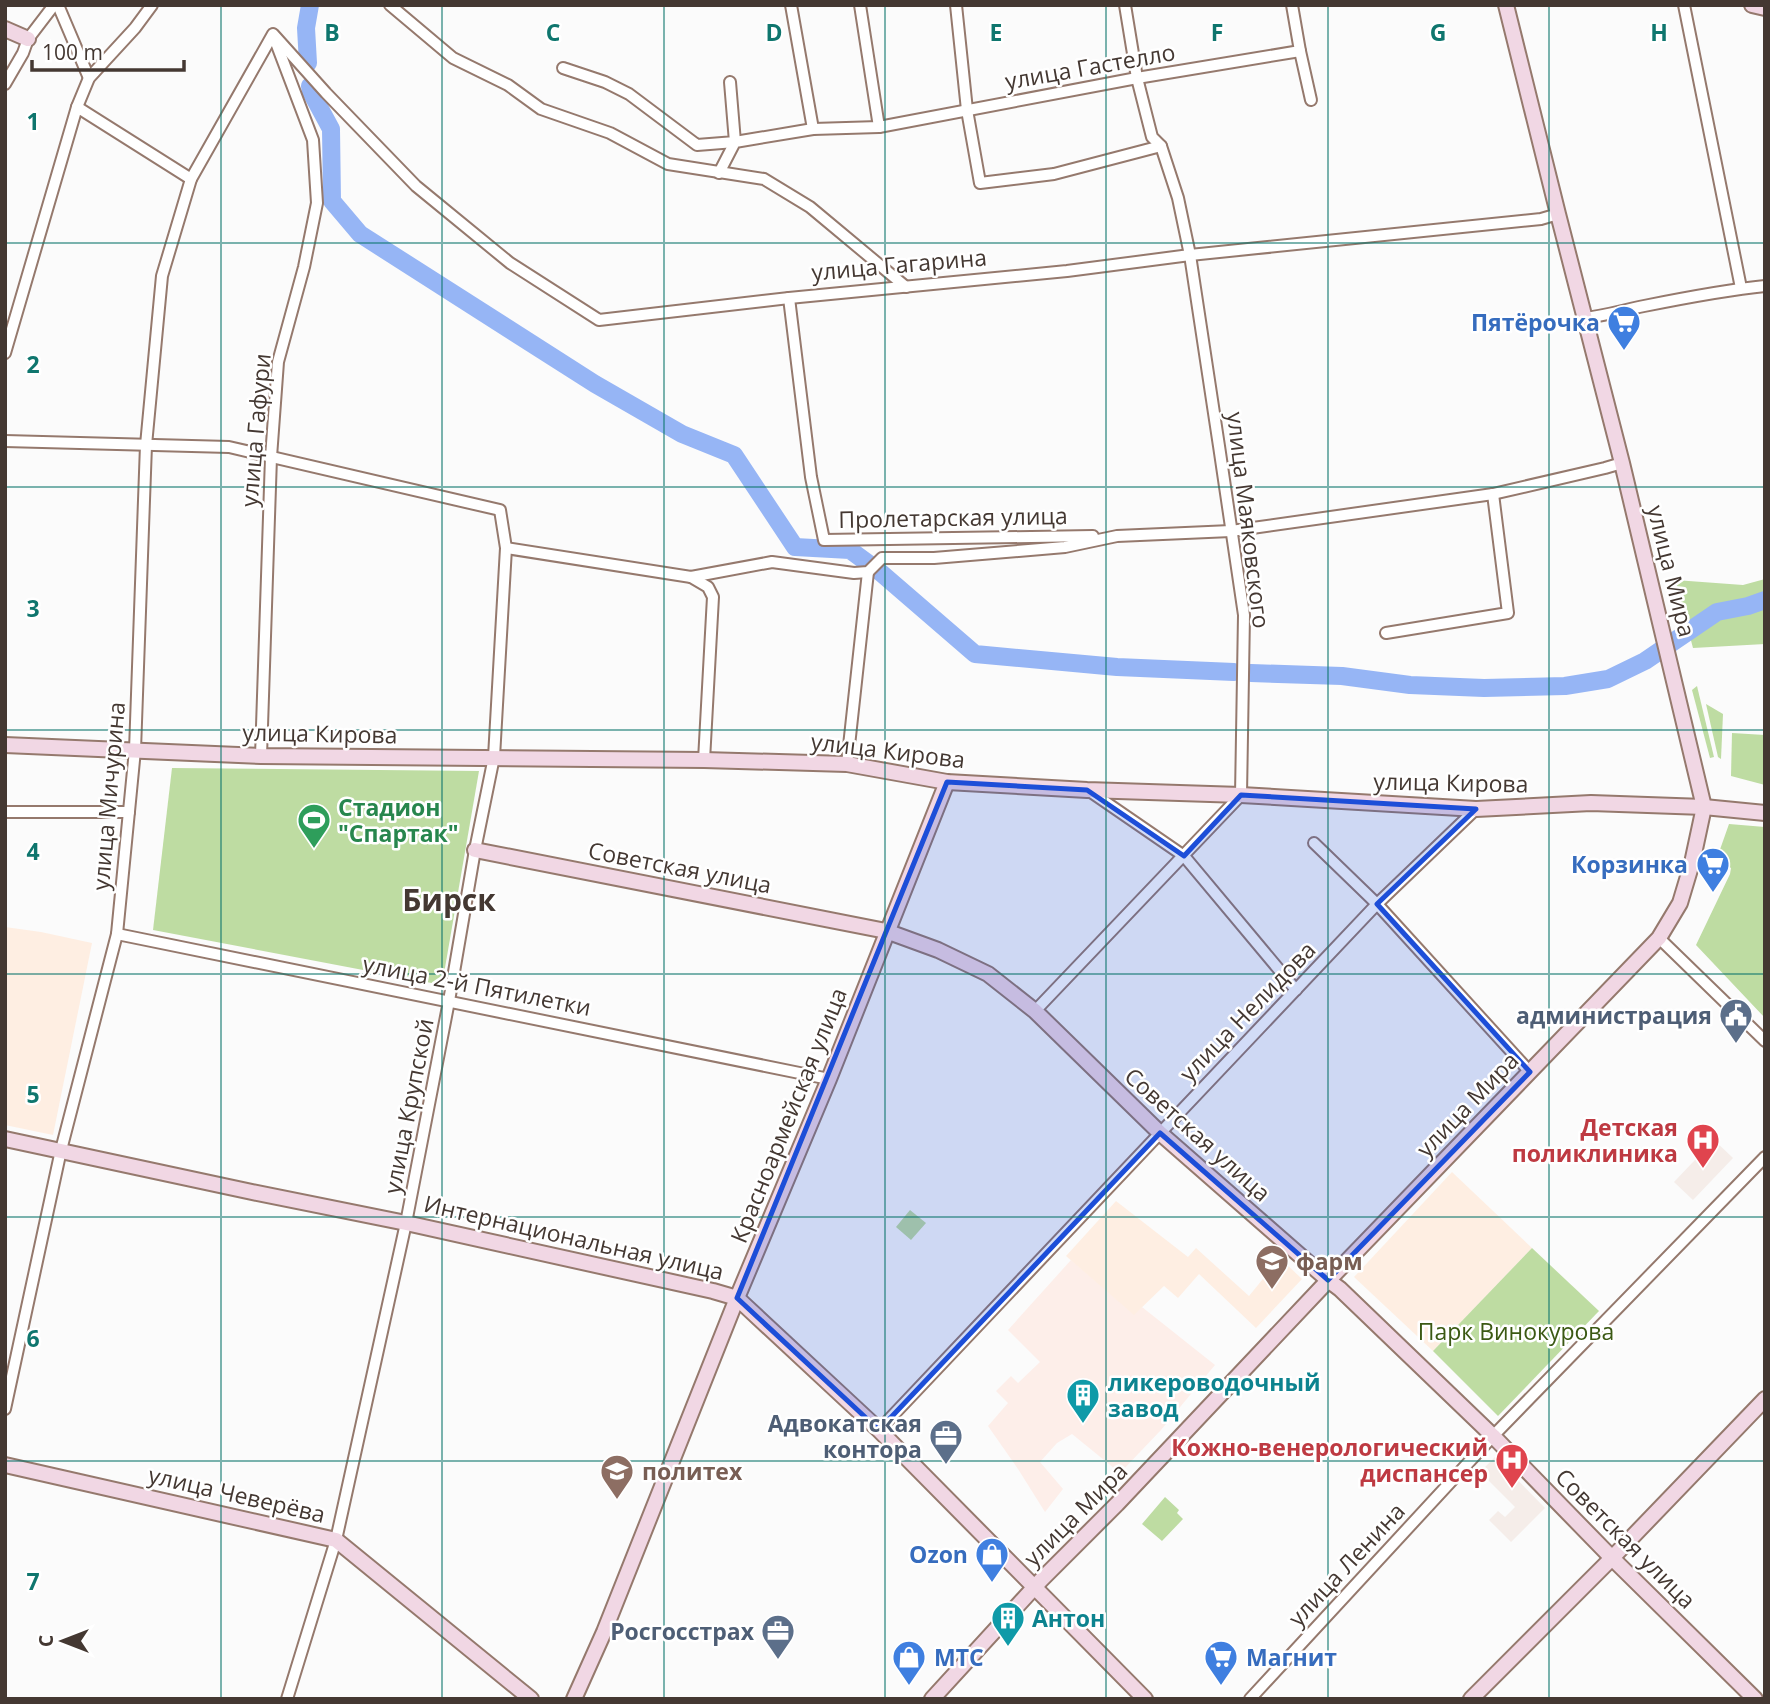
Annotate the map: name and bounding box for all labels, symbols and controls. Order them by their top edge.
text: B [324,16,340,48]
text: C [546,16,560,48]
text: D [765,16,783,48]
text: E [990,16,1002,48]
text: F [1211,16,1223,48]
text: G [1430,16,1446,48]
text: H [1650,16,1668,48]
scale bar [32,28,184,72]
street label: улица Гастелло [1002,35,1178,97]
text: 100 m [42,38,103,66]
text: 1 [26,105,40,137]
street label: улица Гагарина [810,240,988,288]
supermarket icon: Пятёрочка [1605,303,1643,352]
place label: Пятёрочка [1471,306,1600,338]
text: 2 [26,348,40,380]
street label: улица Гафури [232,352,278,508]
street label: улица Маяковского [1220,410,1278,630]
street label: Пролетарская улица [838,499,1068,535]
street label: улица Мира [1640,502,1704,640]
text: 3 [26,592,40,624]
street label: улица Мичурина [84,700,132,892]
street label: улица Кирова [242,716,398,750]
street label: улица Кирова [809,725,967,775]
street label: улица Кирова [1373,765,1529,799]
place label: Стадион "Спартак" [338,791,459,849]
sports icon: Стадион "Спартак" [295,801,333,850]
street label: Советская улица [586,834,774,900]
text: 4 [26,835,40,867]
supermarket icon: Корзинка [1694,845,1732,894]
place label: Корзинка [1571,848,1688,880]
district label: Бирск [402,879,496,920]
street label: улица Нелидова [1172,934,1322,1088]
street label: улица 2-й Пятилетки [360,947,594,1023]
street label: Красноармейская улица [722,983,854,1247]
public building icon: администрация [1717,996,1755,1045]
place label: администрация [1516,999,1712,1031]
street label: улица Крупской [375,1016,441,1196]
street label: улица Мира [1409,1044,1525,1164]
street label: Советская улица [1118,1060,1278,1208]
text: 5 [26,1078,40,1110]
place label: Детская поликлиника [1512,1111,1678,1169]
hospital icon: Детская поликлиника [1684,1121,1722,1170]
street label: Интернациональная улица [421,1187,727,1287]
school or university icon: фарм [1253,1242,1291,1291]
place label: фарм [1296,1245,1363,1277]
park label: Парк Винокурова [1418,1315,1614,1347]
text: 6 [26,1322,40,1354]
place label: ликероводочный завод [1108,1366,1321,1424]
building icon: ликероводочный завод [1064,1376,1102,1425]
place label: Адвокатская контора [768,1407,922,1465]
office icon: Адвокатская контора [927,1417,965,1466]
place label: Кожно-венерологический диспансер [1171,1431,1488,1489]
hospital icon: Кожно-венерологический диспансер [1493,1441,1531,1490]
school or university icon: политех [598,1452,636,1501]
place label: политех [642,1455,743,1487]
street label: улица Мира [1016,1455,1134,1573]
street label: улица Чеверёва [146,1458,328,1530]
street label: Советская улица [1549,1461,1703,1615]
street label: улица Ленина [1280,1495,1412,1633]
shop icon: Ozon [973,1535,1011,1584]
place label: Ozon [909,1538,968,1570]
text: 7 [26,1565,40,1597]
building icon: Антон [989,1599,1027,1648]
place label: Антон [1032,1602,1105,1634]
north arrow [28,1606,98,1676]
office icon: Росгосстрах [759,1612,797,1661]
place label: Росгосстрах [610,1615,755,1647]
text: С [33,1635,59,1647]
shop icon: МТС [890,1638,928,1687]
supermarket icon: Магнит [1202,1638,1240,1687]
place label: МТС [934,1641,984,1673]
place label: Магнит [1246,1641,1337,1673]

